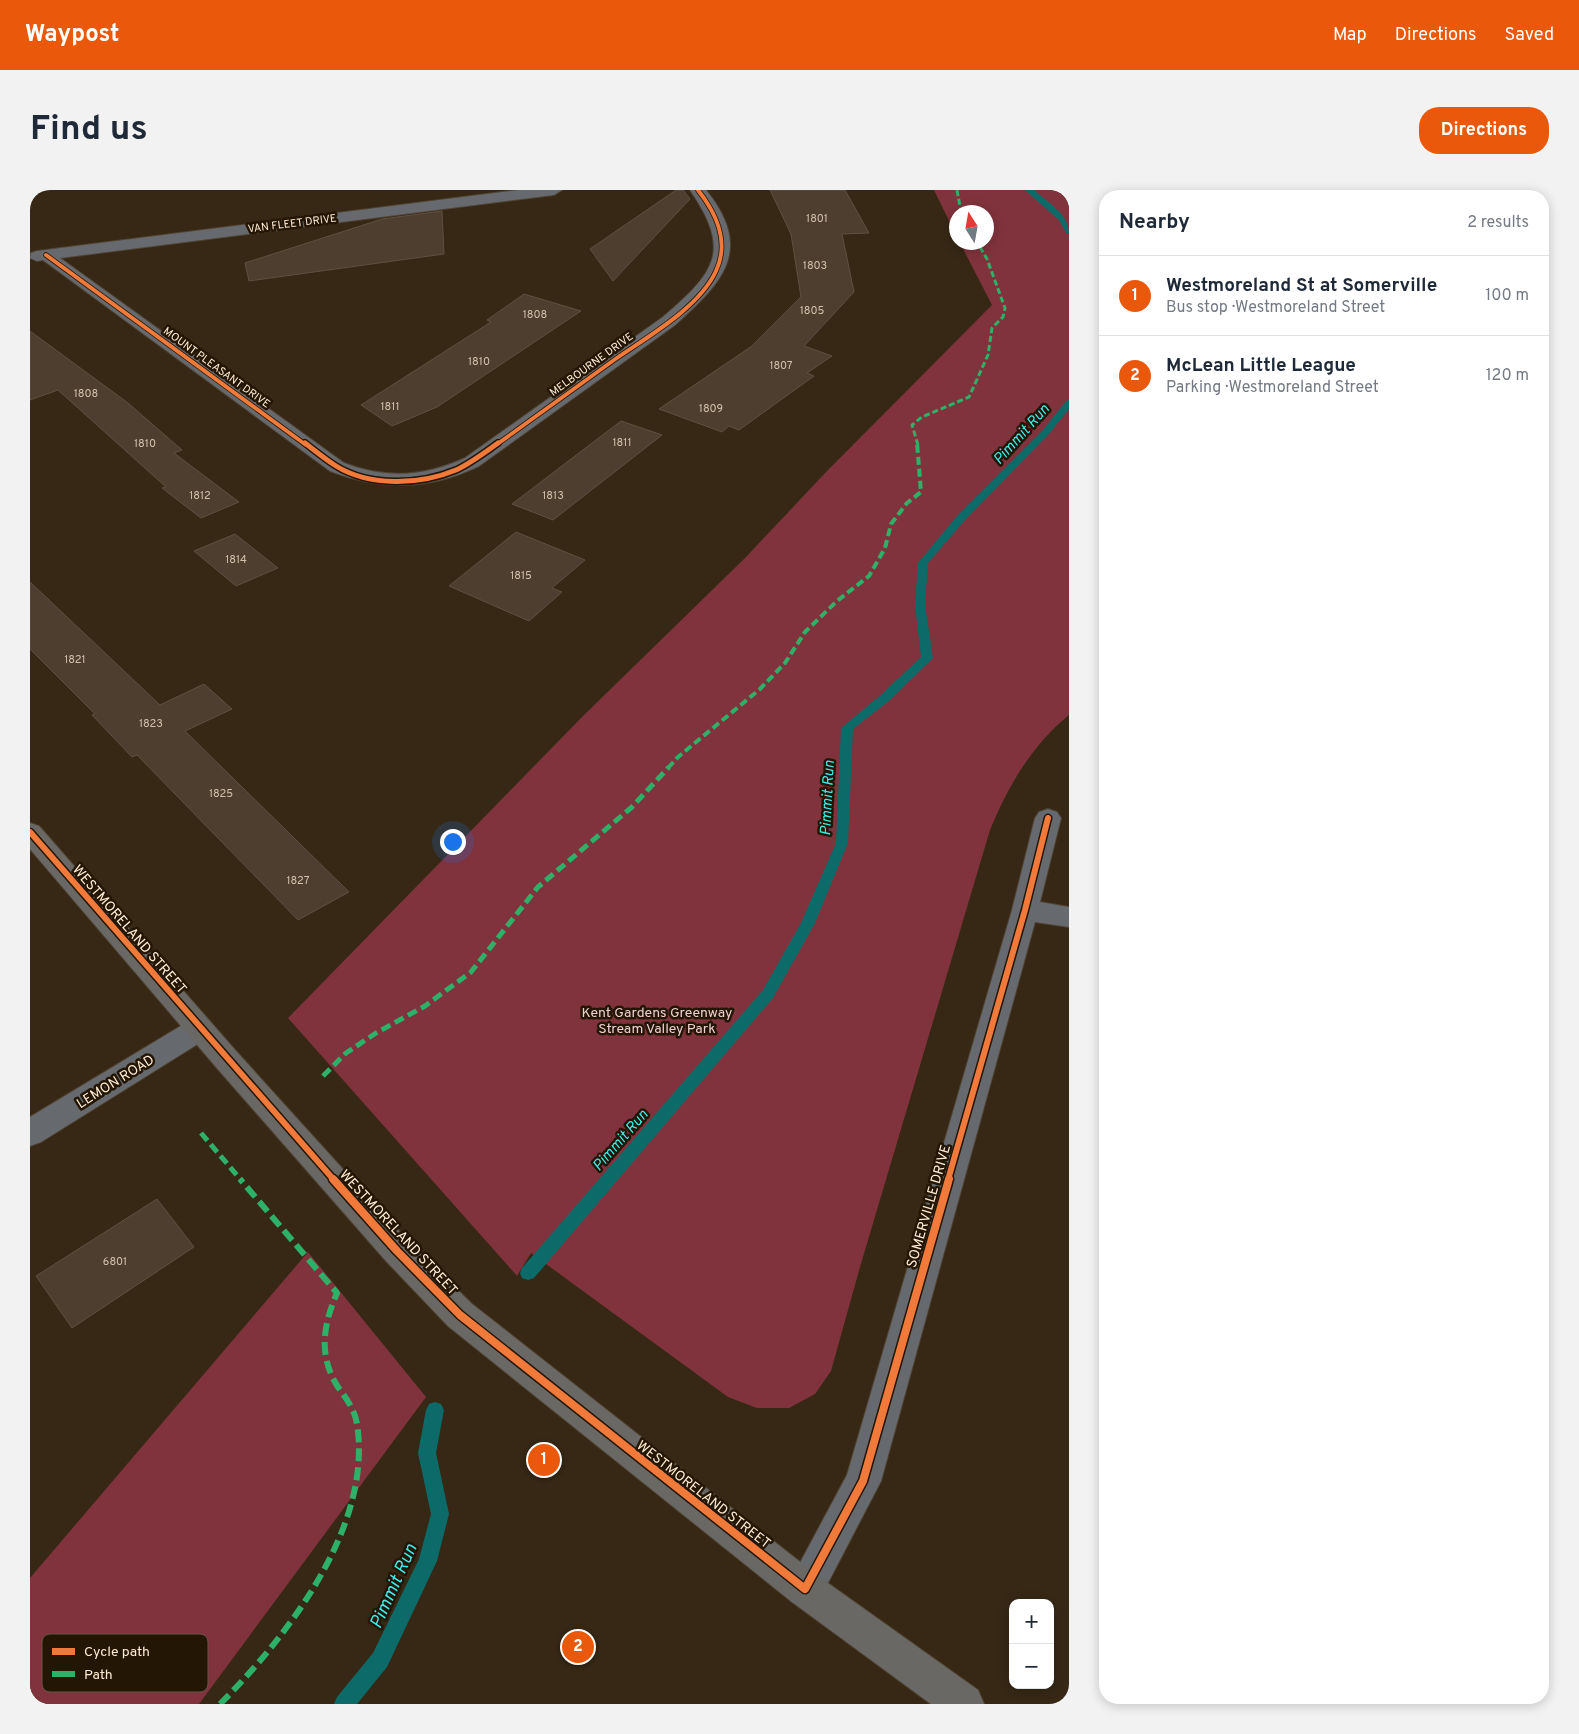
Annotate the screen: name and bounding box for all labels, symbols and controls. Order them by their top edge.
text: Waypost [25,20,119,50]
text: Map [1333,24,1367,47]
text: Directions [1395,24,1477,47]
text: Saved [1505,24,1554,47]
button: Directions [1419,107,1549,154]
text: Find us [30,108,148,152]
north arrow [949,205,994,250]
text: Nearby [1119,209,1190,236]
street label: VAN FLEET DRIVE [247,212,337,236]
house number: 1801 [806,212,828,226]
text: 2 results [1467,213,1529,233]
house number: 1803 [803,259,827,273]
text: Westmoreland St at Somerville [1166,274,1437,298]
text: 1 [1132,286,1138,306]
text: 100 m [1485,286,1529,306]
text: Bus stop · Westmoreland Street [1166,298,1385,318]
house number: 1805 [800,304,824,318]
house number: 1808 [523,308,547,322]
street label: MOUNT PLEASANT DRIVE [160,324,273,411]
street label: MELBOURNE DRIVE [547,330,636,400]
text: McLean Little League [1166,354,1356,378]
house number: 1810 [468,355,490,369]
house number: 1807 [769,359,793,373]
text: 2 [1130,366,1140,386]
text: 120 m [1486,366,1529,386]
text: Parking · Westmoreland Street [1166,378,1379,398]
house number: 1808 [74,387,98,401]
house number: 1811 [380,400,400,414]
water label: Pimmit Run [990,401,1054,469]
house number: 1809 [699,402,723,416]
house number: 1811 [612,436,632,450]
house number: 1810 [134,437,156,451]
house number: 1812 [189,489,211,503]
house number: 1813 [542,489,564,503]
house number: 1814 [225,553,247,567]
house number: 1815 [510,569,532,583]
house number: 1821 [64,653,86,667]
house number: 1823 [139,717,163,731]
water label: Pimmit Run [817,760,840,836]
house number: 1825 [209,787,233,801]
your location [440,829,466,855]
street label: WESTMORELAND STREET [68,862,190,998]
house number: 1827 [287,874,310,888]
park label: Kent Gardens Greenway Stream Valley Park [582,1005,732,1038]
street label: LEMON ROAD [74,1052,158,1113]
water label: Pimmit Run [589,1106,653,1176]
street label: SOMERVILLE DRIVE [904,1143,955,1270]
street label: WESTMORELAND STREET [335,1167,461,1299]
house number: 6801 [103,1255,127,1269]
street label: WESTMORELAND STREET [633,1438,773,1553]
pin: 1 [528,1441,560,1479]
water label: Pimmit Run [365,1540,423,1633]
map controls [1009,1599,1054,1689]
button: + [1009,1599,1054,1644]
pin: 2 [562,1628,594,1666]
legend [42,1634,208,1692]
text: Cycle path [84,1644,150,1661]
button: − [1009,1644,1054,1689]
text: Path [84,1667,113,1684]

